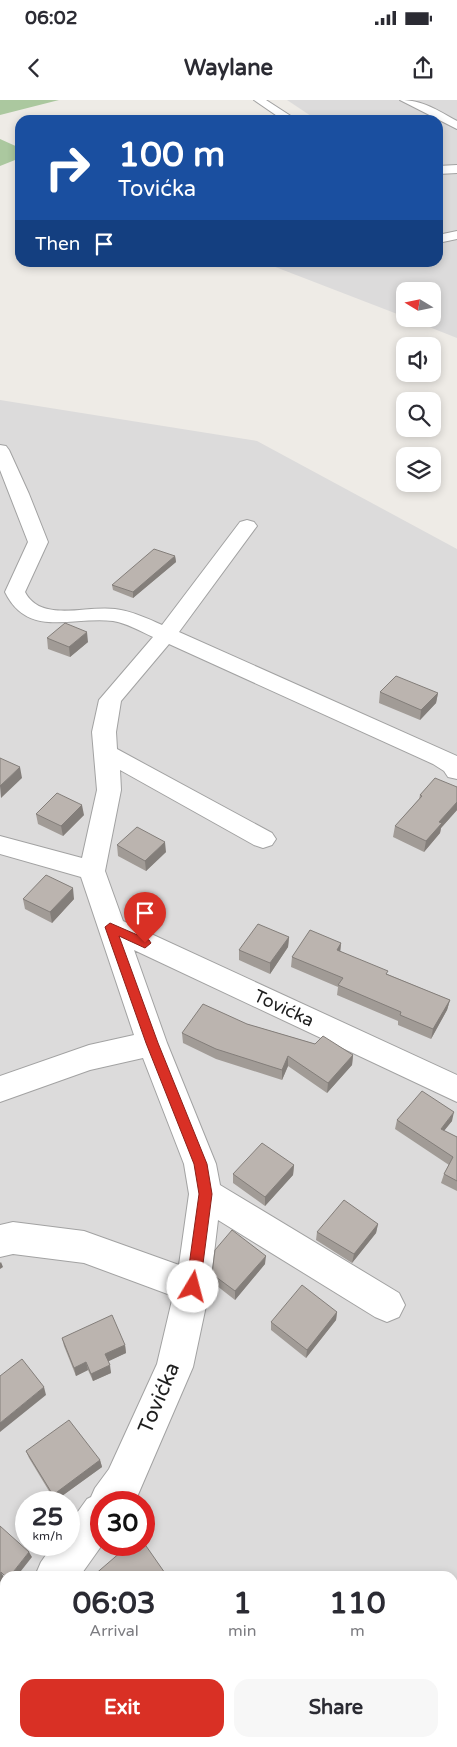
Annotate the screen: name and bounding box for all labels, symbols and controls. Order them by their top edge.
text: 06:02 [25,7,78,29]
icon: back [20,54,48,82]
icon: share [409,54,437,82]
text: Waylane [184,55,273,81]
text: 100 m [118,134,225,176]
icon: right [35,135,100,200]
text: Tovićka [118,176,196,202]
icon: arrive [90,230,118,258]
text: Then [35,233,80,255]
north arrow [396,282,441,328]
map controls [396,282,441,492]
button: sound [396,337,441,382]
button: search [396,392,441,437]
button: layers [396,447,441,492]
pin [124,892,166,943]
icon: arrive [131,899,159,927]
street label: Tovićka [250,985,318,1031]
position arrow [166,1260,218,1312]
street label: Tovićka [133,1359,185,1437]
speed limit sign: 30 [90,1491,155,1556]
text: 25 [32,1502,63,1532]
text: km/h [32,1529,63,1543]
text: 06:03 [72,1585,156,1622]
text: 1 [233,1585,252,1622]
text: 110 [329,1585,386,1622]
text: Arrival [89,1621,139,1641]
text: min [228,1621,257,1641]
text: m [350,1621,365,1641]
button: Exit [20,1679,224,1737]
button: Share [234,1679,438,1737]

